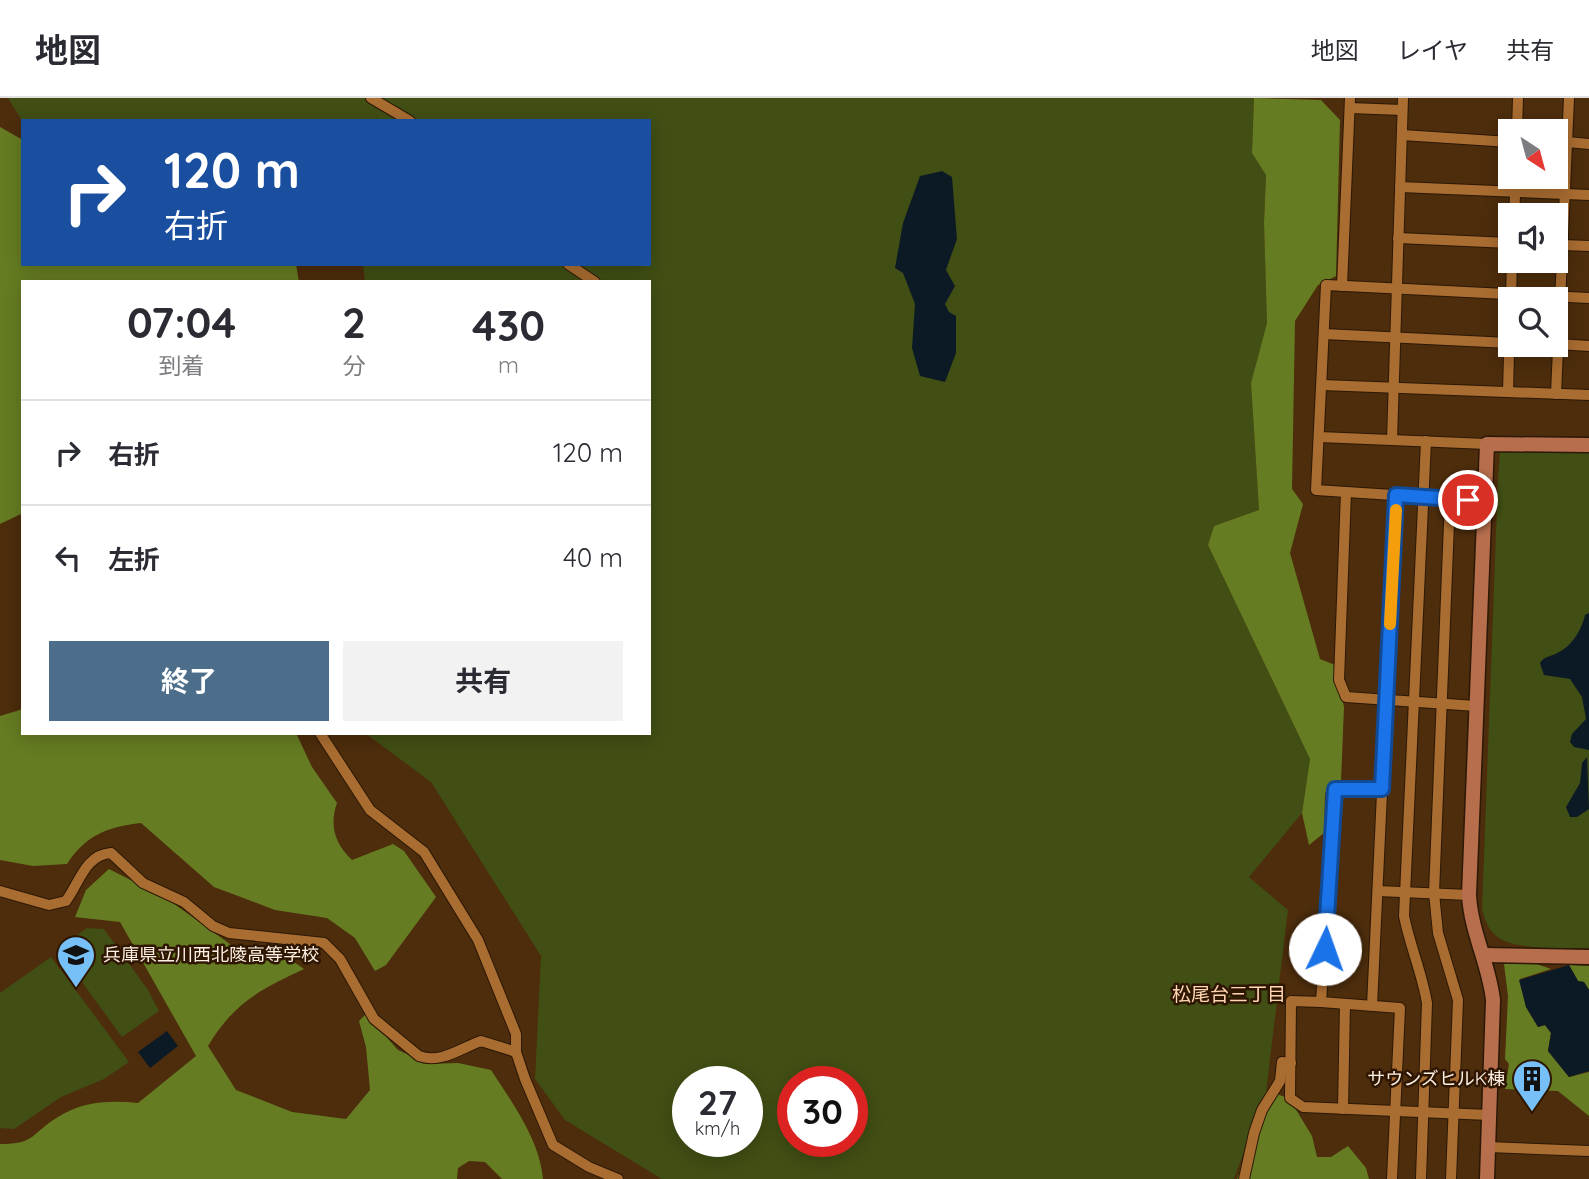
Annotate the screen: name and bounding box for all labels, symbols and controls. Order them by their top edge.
text: 地図 [35,29,101,70]
text: 地図 [1311,35,1359,65]
text: レイヤ [1397,35,1468,65]
text: 共有 [1506,35,1554,65]
north arrow [1498,119,1568,189]
map controls [1498,119,1568,357]
text: 120 m [164,139,300,200]
icon: right [49,147,140,238]
button: sound [1498,203,1568,273]
text: 右折 [164,205,228,245]
button: search [1498,287,1568,357]
text: 07:04 [127,296,236,349]
text: 2 [342,296,366,349]
text: 430 [472,299,545,352]
text: m [498,350,519,379]
text: 到着 [159,351,205,380]
text: 分 [343,351,366,380]
icon: right [49,434,87,472]
text: 120 m [553,436,623,469]
text: 右折 [108,438,160,471]
pin [1438,470,1498,530]
icon: arrive [1449,481,1487,519]
icon: left [49,539,87,577]
text: 40 m [563,541,623,574]
text: 左折 [108,543,160,576]
button: 終了 [49,641,329,721]
button: 共有 [343,641,623,721]
position arrow [1288,912,1362,986]
school or university icon: 兵庫県立川西北陵高等学校 [55,934,97,989]
place label: 兵庫県立川西北陵高等学校 [103,943,319,966]
district label: 松尾台三丁目 [1172,982,1286,1006]
building icon: サウンズヒルK棟 [1511,1058,1553,1113]
speed limit sign: 30 [777,1066,868,1157]
place label: サウンズヒルK棟 [1367,1067,1505,1090]
text: 27 [698,1080,737,1124]
text: km/h [695,1117,740,1140]

